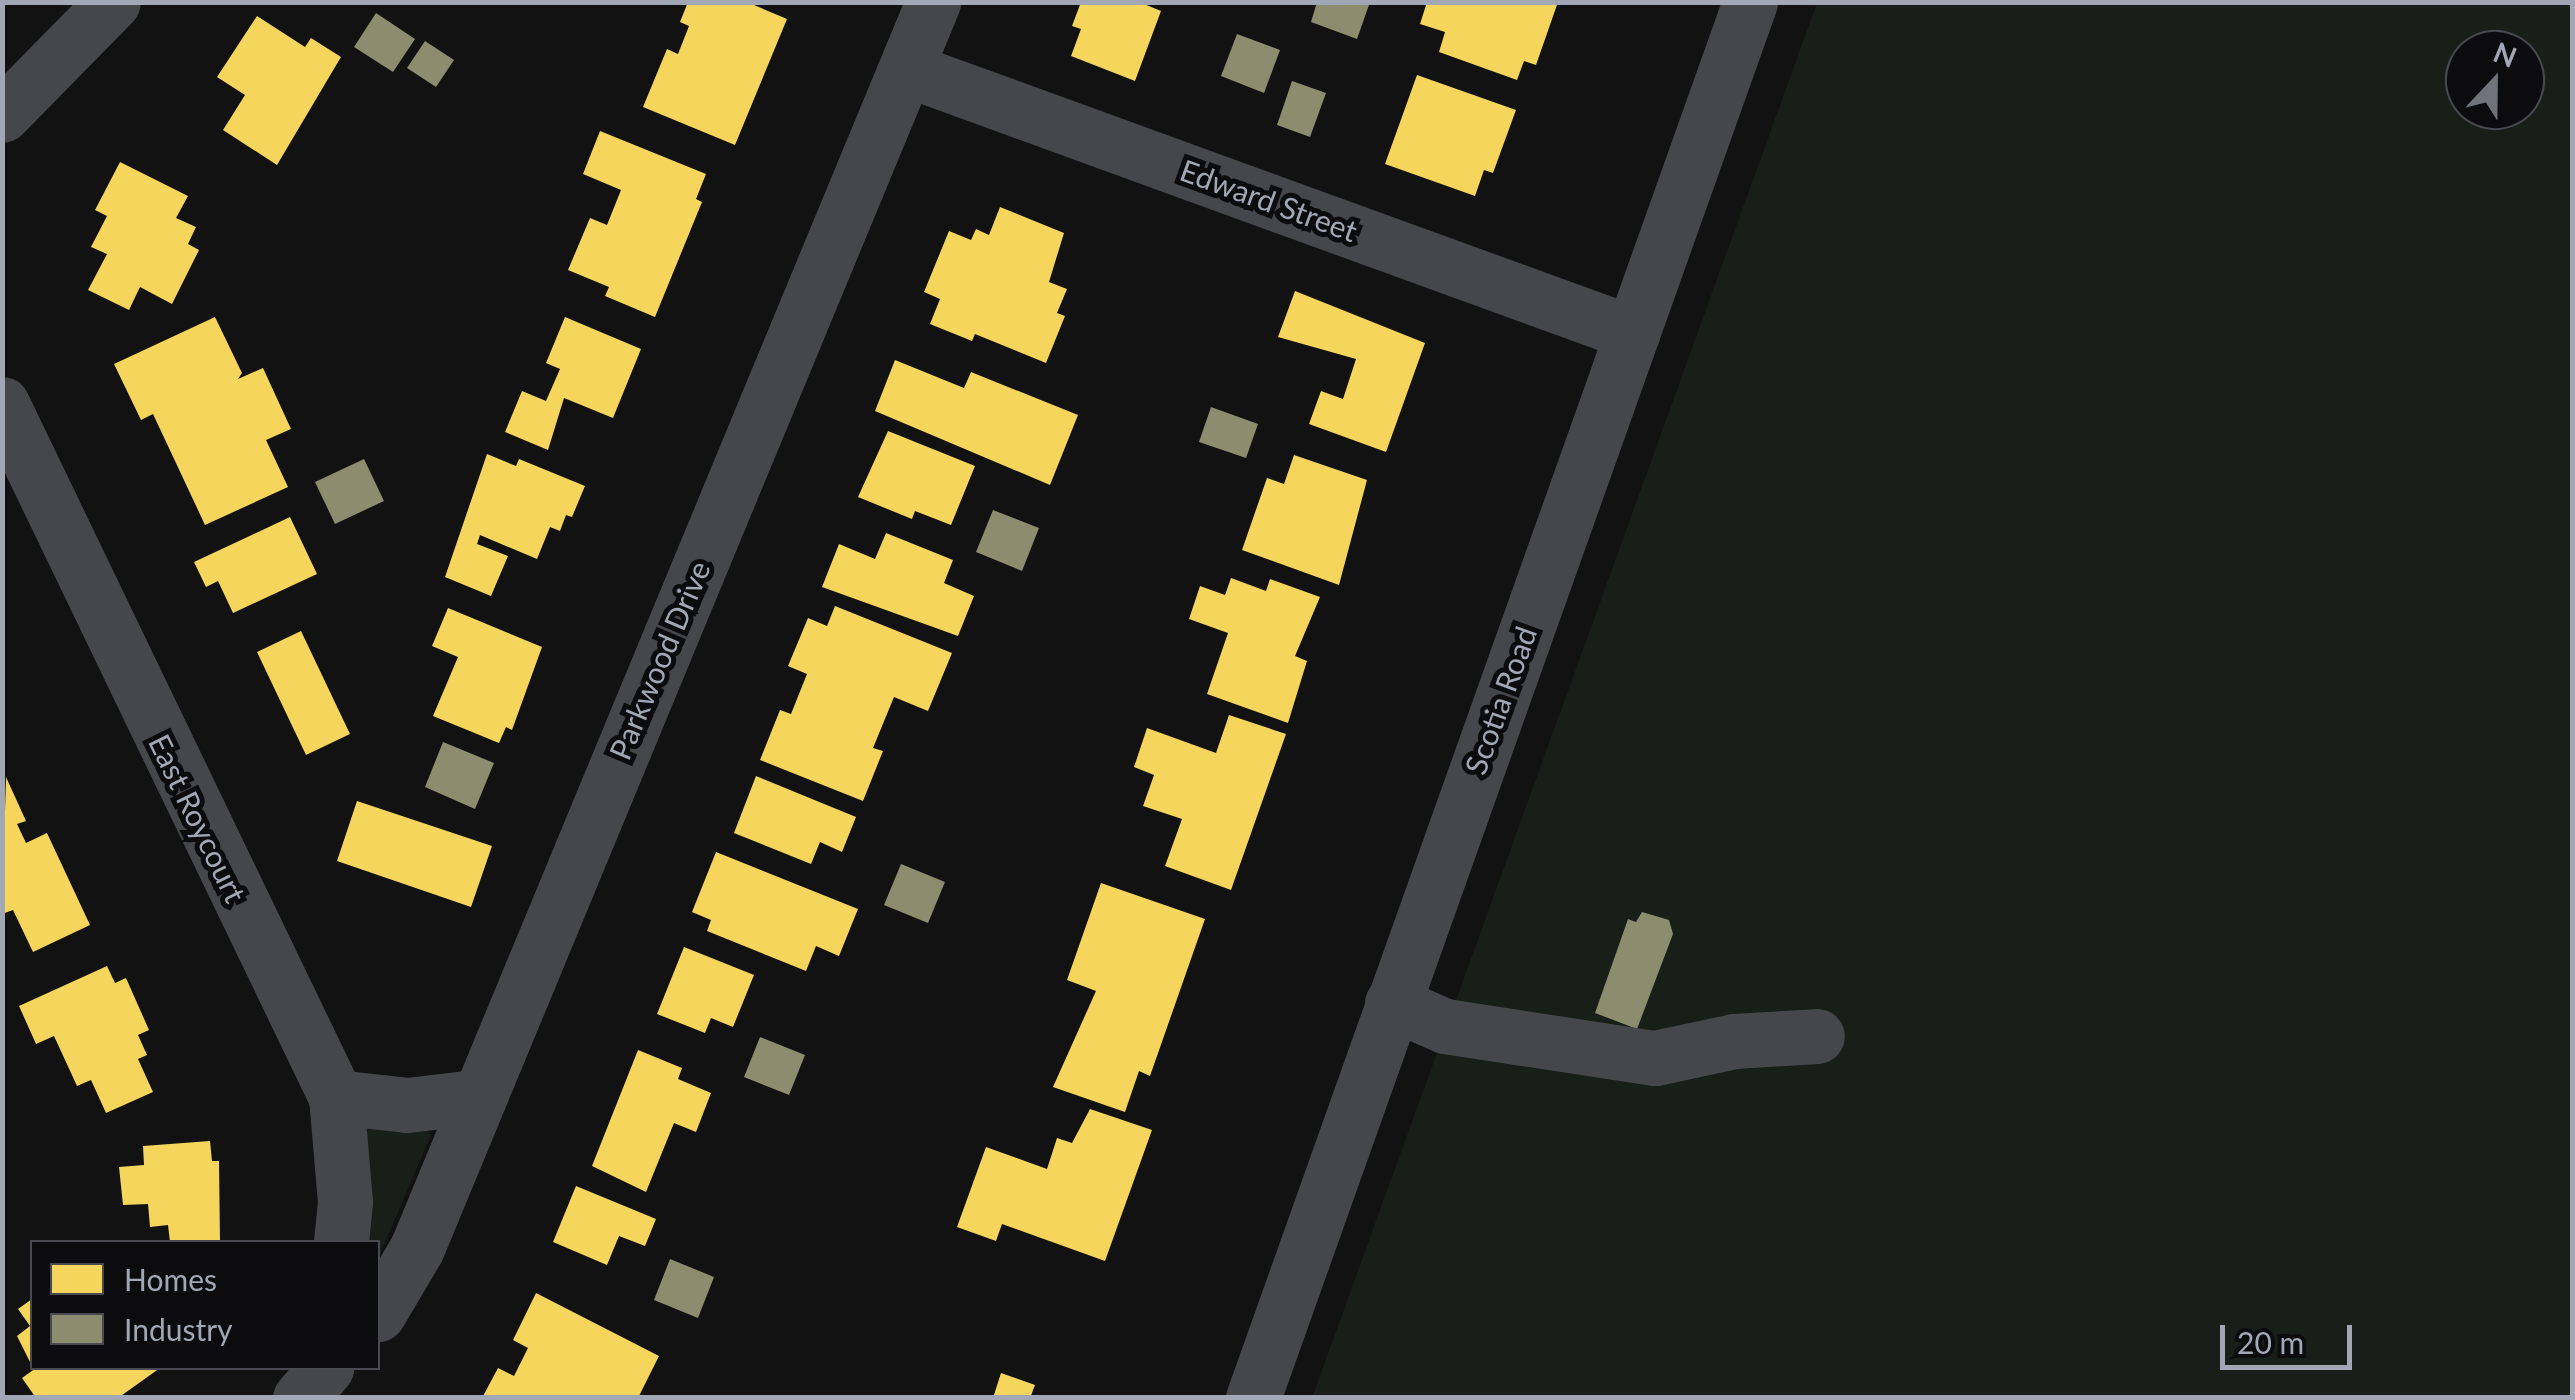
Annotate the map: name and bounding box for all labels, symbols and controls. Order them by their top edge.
north arrow [2445,30,2545,130]
text: N [2489,34,2522,74]
street label: Edward Street [1176,151,1362,249]
street label: Parkwood Drive [601,555,717,765]
street label: Scotia Road [1457,621,1543,779]
street label: East Roycourt [142,728,254,908]
legend [30,1240,380,1370]
text: Homes [124,1261,217,1297]
scale bar [2225,1305,2358,1367]
text: Industry [124,1311,233,1347]
text: 20 m [2237,1324,2304,1360]

